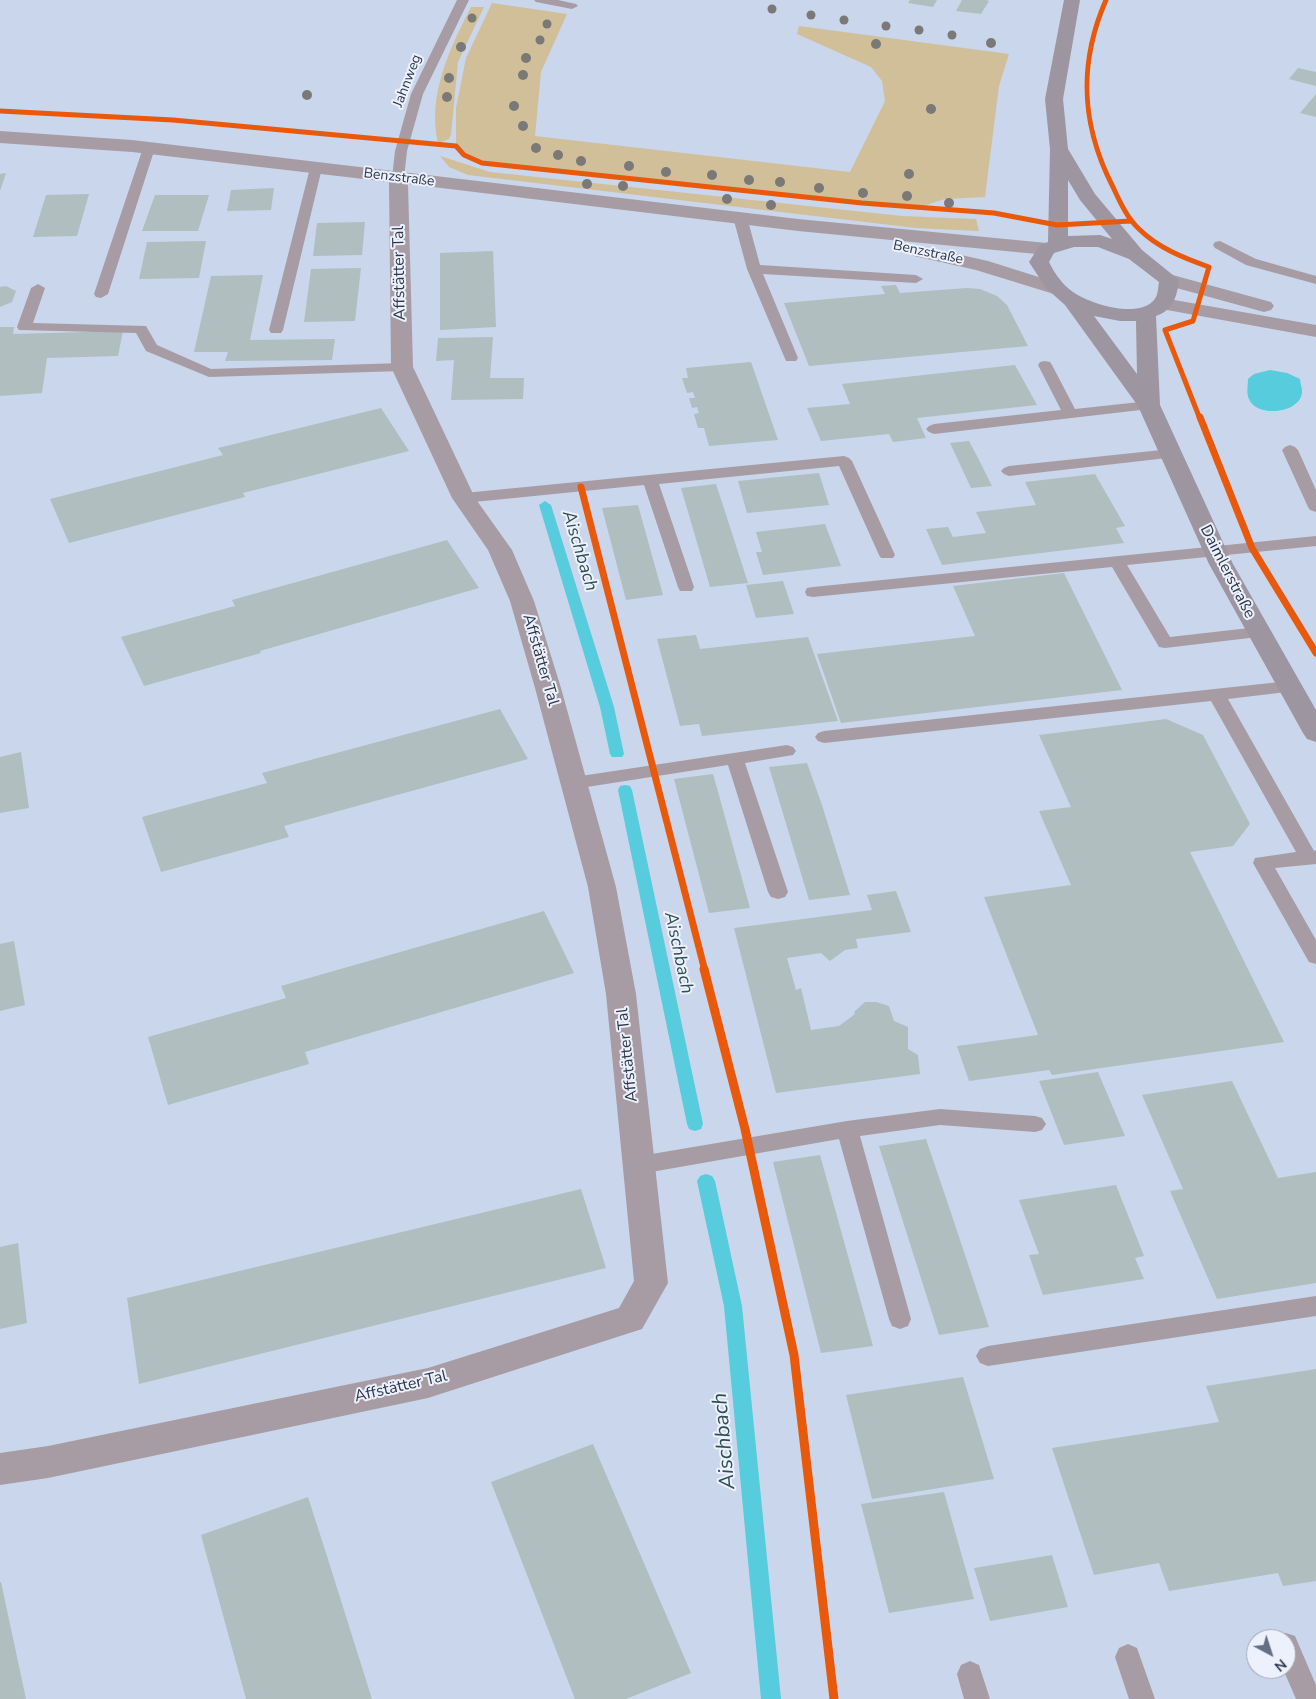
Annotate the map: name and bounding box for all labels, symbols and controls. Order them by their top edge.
street label: Jahnweg [390,52,426,110]
street label: Benzstraße [363,165,435,191]
street label: Affstätter Tal [390,226,410,320]
street label: Benzstraße [891,237,965,269]
water label: Aischbach [557,508,601,594]
street label: Daimlerstraße [1195,522,1259,622]
street label: Affstätter Tal [518,612,562,708]
water label: Aischbach [659,910,697,996]
street label: Affstätter Tal [614,1007,642,1103]
street label: Affstätter Tal [353,1367,449,1407]
water label: Aischbach [708,1392,742,1490]
north arrow [1246,1629,1296,1679]
text: N [1270,1654,1290,1676]

